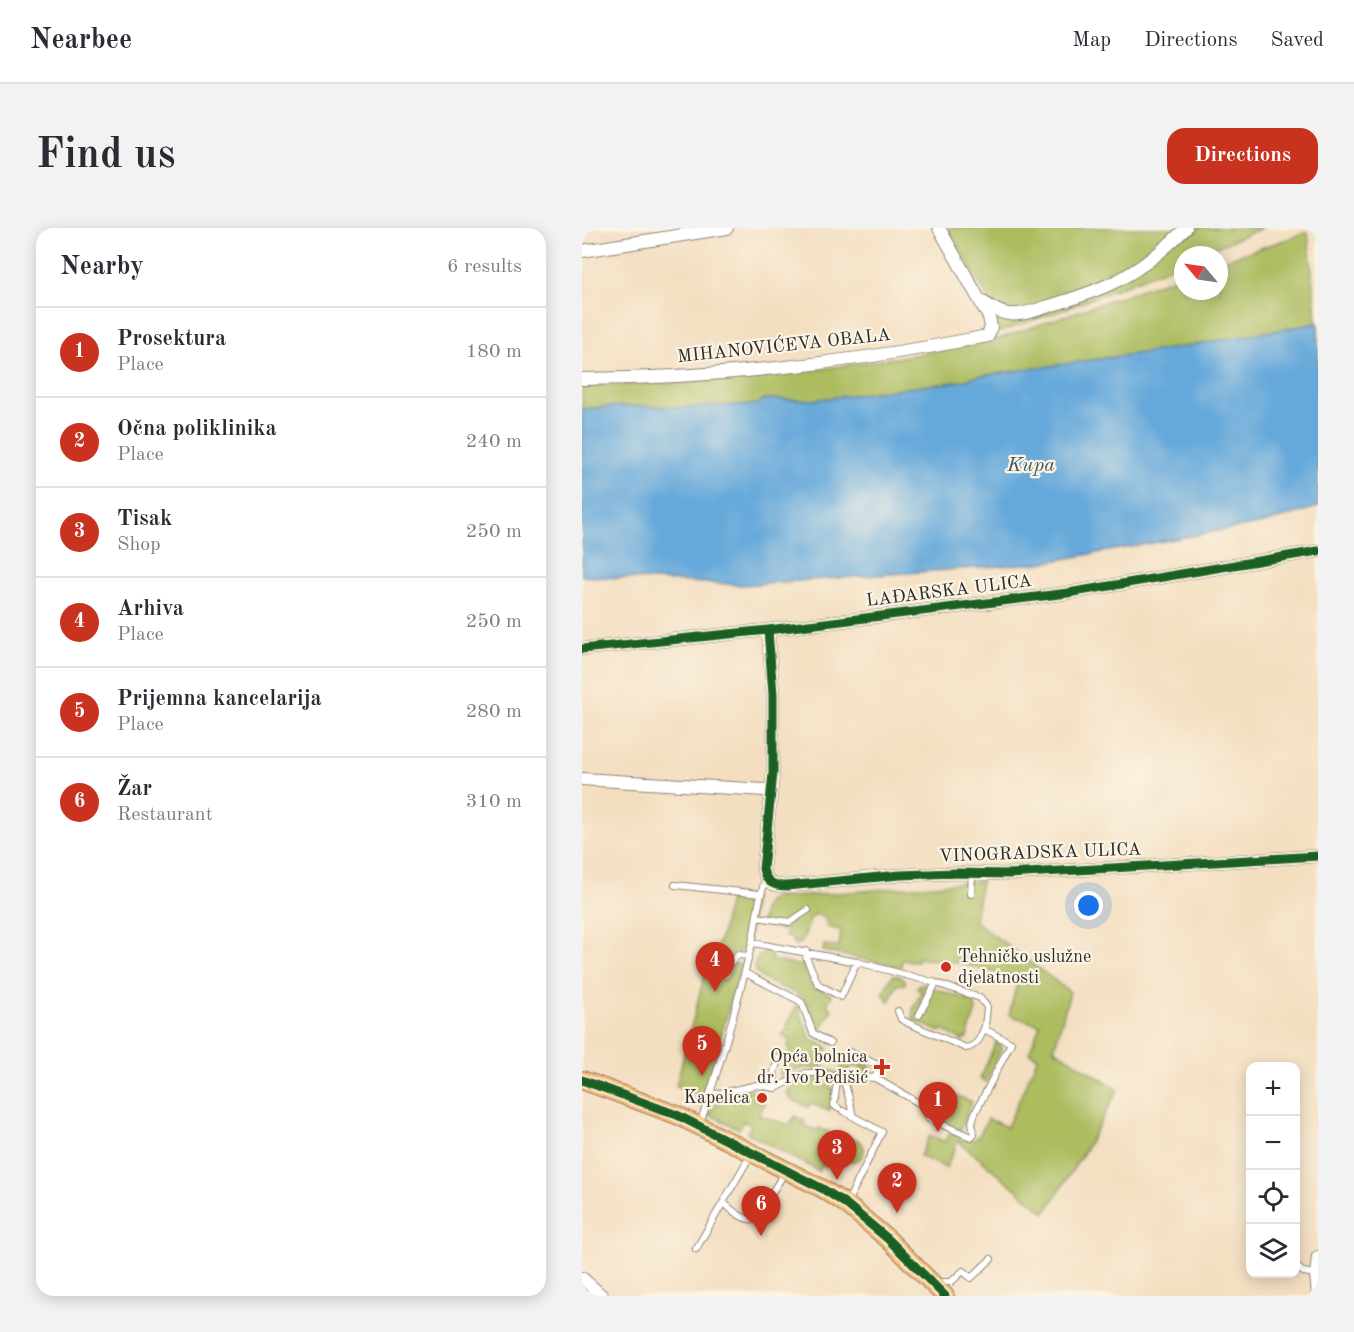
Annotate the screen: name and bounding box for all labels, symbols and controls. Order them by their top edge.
text: Nearbee [30,27,132,55]
text: Map [1072,30,1111,51]
text: Directions [1144,30,1238,51]
text: Saved [1271,30,1324,51]
button: Directions [1167,128,1318,184]
text: Find us [36,135,175,177]
north arrow [1174,246,1228,300]
text: Nearby [60,254,144,280]
text: 6 results [447,257,522,277]
street label: MIHANOVIĆEVA OBALA [676,321,892,366]
text: Prosektura [117,328,226,350]
text: 1 [74,342,85,362]
text: 180 m [466,342,522,362]
text: Place [117,355,164,375]
text: Očna poliklinika [117,418,277,440]
text: 2 [74,432,85,452]
text: 240 m [466,432,522,452]
text: Place [117,445,164,465]
water label: Kupa [1006,456,1055,476]
text: Tisak [117,508,172,530]
text: 3 [74,522,85,542]
text: 250 m [466,522,522,542]
text: Shop [117,535,161,555]
street label: LAĐARSKA ULICA [865,572,1033,610]
text: Arhiva [117,598,184,620]
text: 4 [74,612,85,632]
text: 250 m [466,612,522,632]
text: Place [117,625,164,645]
text: Prijemna kancelarija [117,688,322,710]
text: 5 [74,702,85,722]
text: 280 m [466,702,522,722]
text: Place [117,715,164,735]
text: Žar [117,778,152,800]
text: 6 [74,792,85,812]
text: 310 m [466,792,522,812]
text: Restaurant [117,805,213,825]
street label: VINOGRADSKA ULICA [938,840,1142,866]
your location [1074,891,1103,920]
pin: 4 [696,942,734,992]
place label: Tehničko uslužne djelatnosti [958,948,1091,987]
marker: Tehničko uslužne djelatnosti [939,960,953,974]
pin: 5 [682,1026,722,1076]
place label: Opća bolnica dr. Ivo Pedišić [757,1048,868,1087]
marker: Opća bolnica dr. Ivo Pedišić [873,1058,891,1076]
map controls [1246,1062,1300,1278]
button: + [1246,1062,1300,1116]
pin: 1 [918,1082,958,1132]
place label: Kapelica [683,1089,750,1107]
marker: Kapelica [755,1091,769,1105]
button: − [1246,1116,1300,1170]
pin: 3 [818,1130,856,1180]
pin: 2 [878,1164,916,1213]
button: locate [1246,1170,1300,1224]
pin: 6 [742,1186,780,1236]
button: layers [1246,1224,1300,1278]

